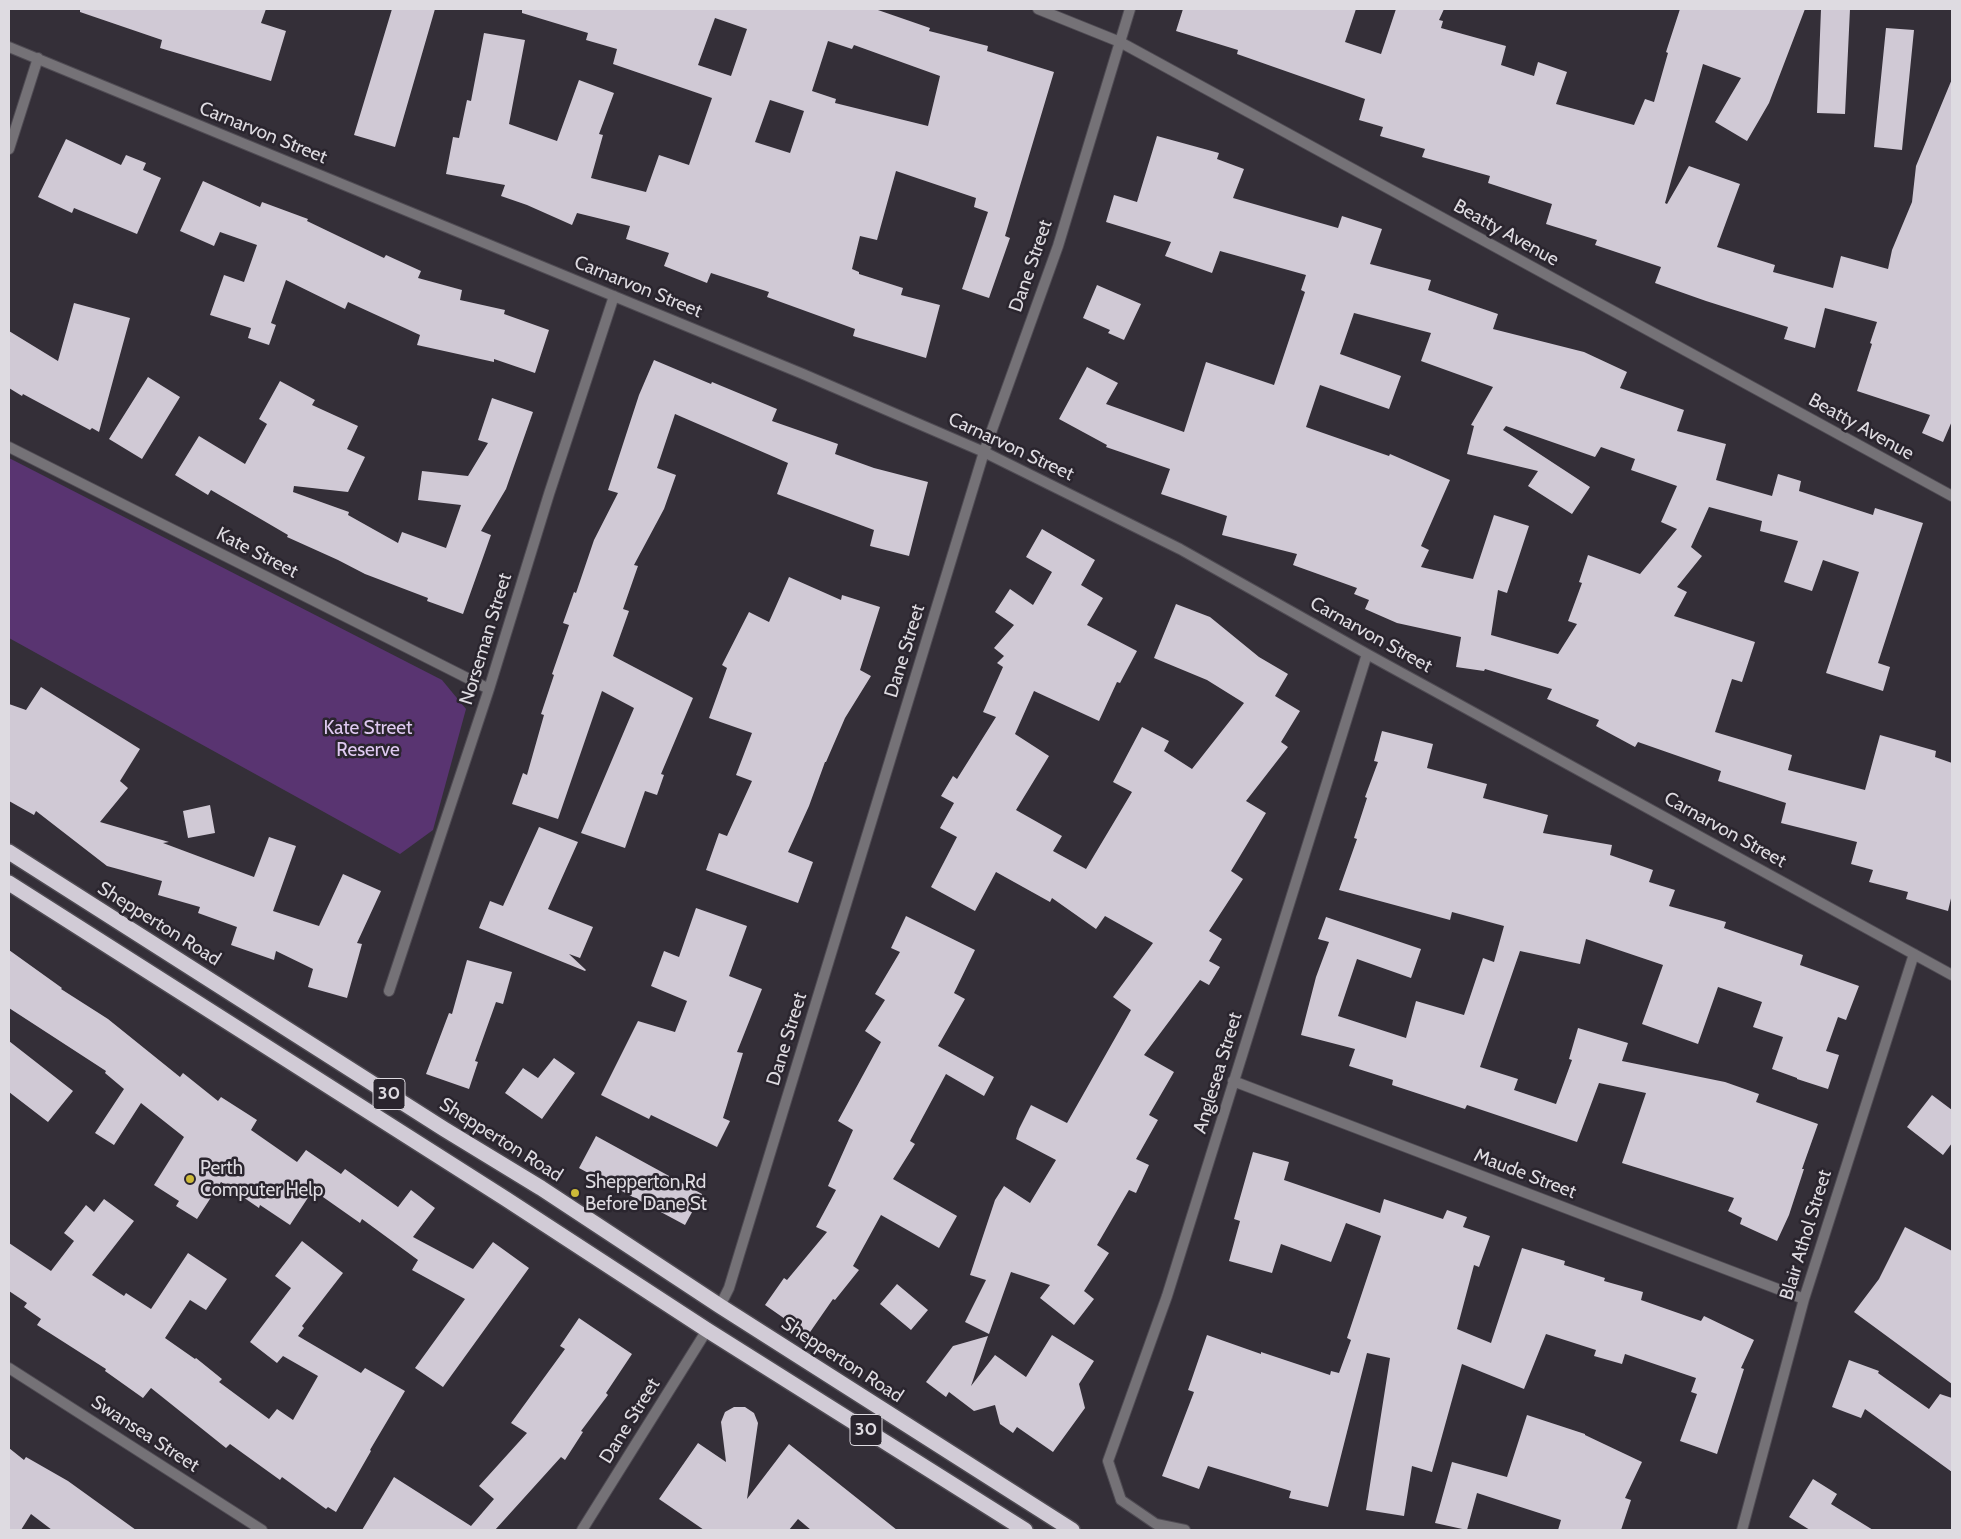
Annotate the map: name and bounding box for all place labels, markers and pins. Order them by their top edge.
place label: Perth Computer Help [200,1157,323,1201]
place label: Shepperton Rd Before Dane St [585,1171,707,1215]
marker: Perth Computer Help [184,1173,196,1185]
marker: Shepperton Rd Before Dane St [569,1187,581,1199]

